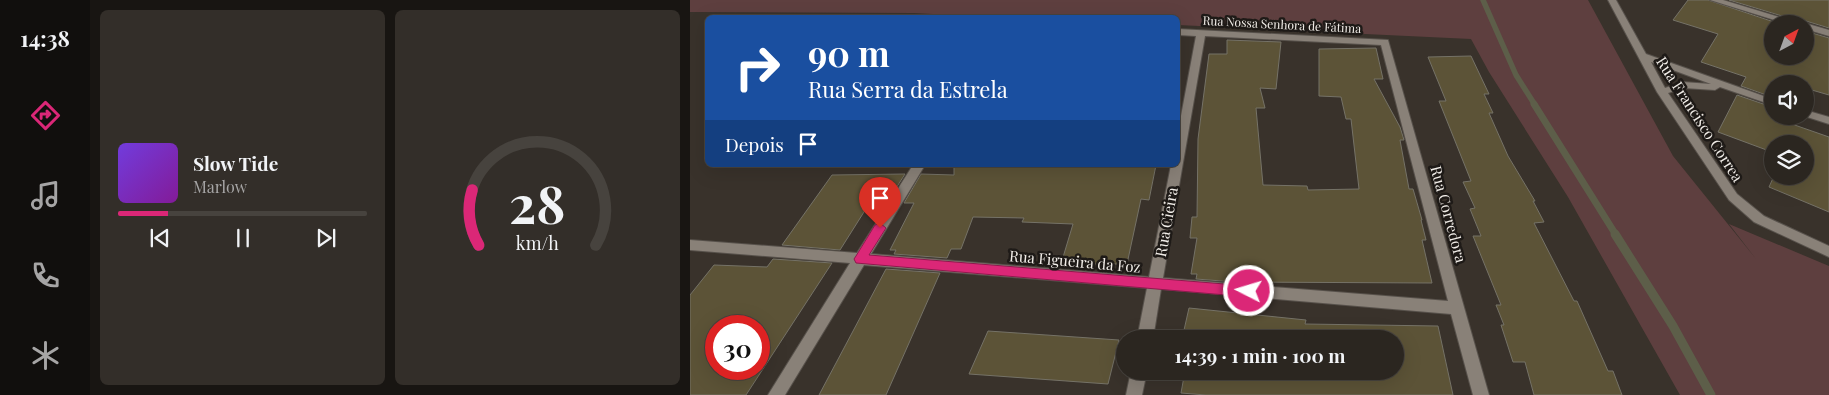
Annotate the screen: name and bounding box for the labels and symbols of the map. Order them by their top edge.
street label: Rua Nossa Senhora de Fátima [1202,12,1362,36]
north arrow [1764,15,1814,65]
street label: Rua Francisco Correa [1652,53,1748,186]
street label: Rua Corredora [1426,163,1472,265]
pin [859,177,901,228]
street label: Rua Cieira [1150,185,1182,258]
street label: Rua Figueira da Foz [1008,245,1142,277]
position arrow [1222,264,1274,316]
speed limit sign: 30 [705,315,770,380]

